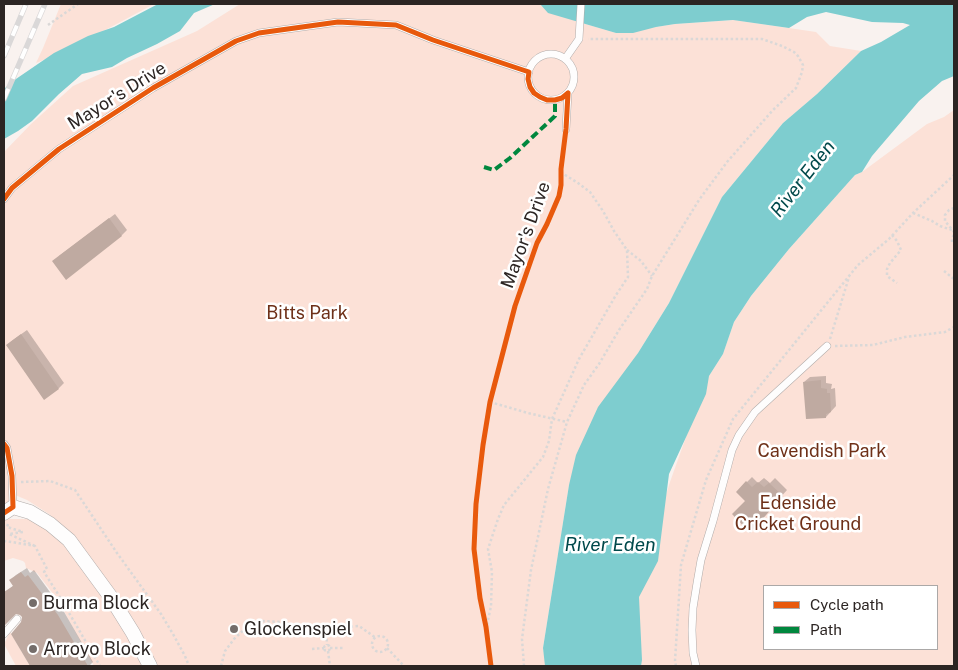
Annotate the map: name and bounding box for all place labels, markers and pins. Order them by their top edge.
place label: Burma Block [43,592,150,614]
marker: Burma Block [27,597,39,609]
place label: Glockenspiel [244,618,352,640]
marker: Glockenspiel [228,623,240,635]
place label: Arroyo Block [43,638,151,660]
marker: Arroyo Block [27,643,39,655]

